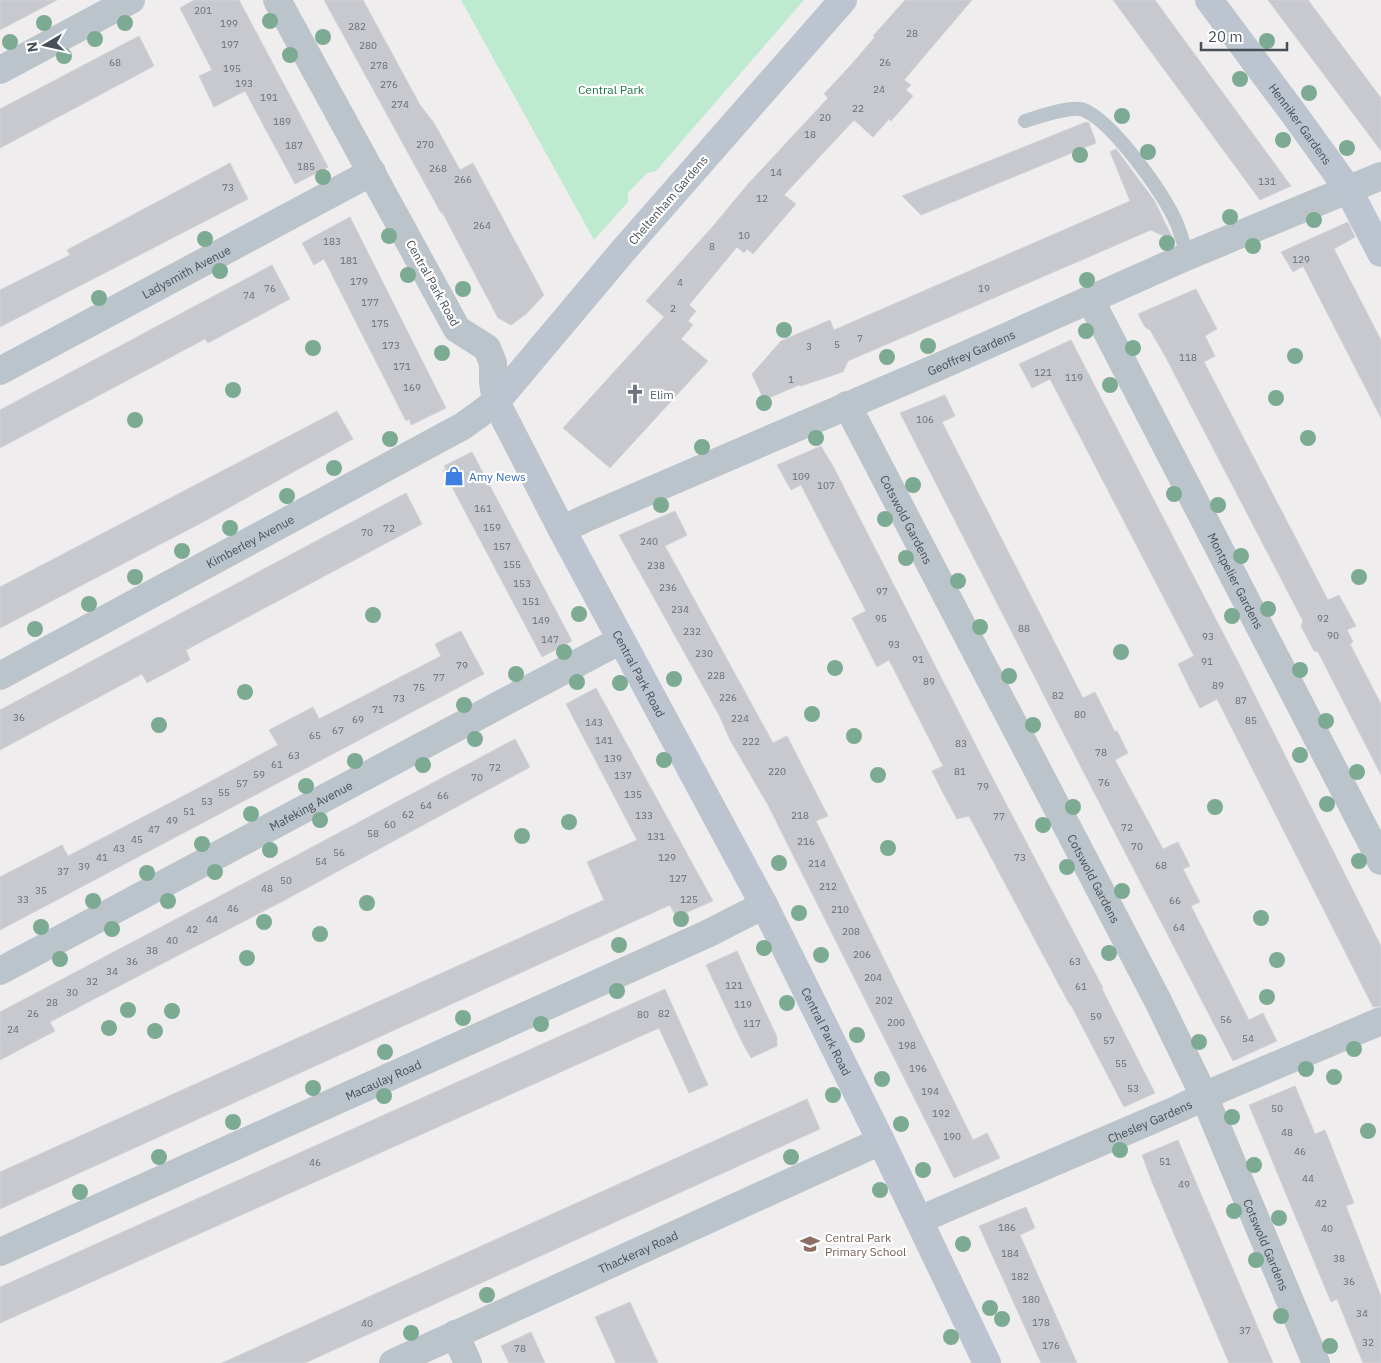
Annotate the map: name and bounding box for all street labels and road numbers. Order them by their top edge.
street label: Henniker Gardens [1266,80,1335,167]
street label: Cheltenham Gardens [625,152,711,248]
street label: Central Park Road [403,237,463,329]
street label: Ladysmith Avenue [139,241,233,301]
street label: Geoffrey Gardens [925,326,1017,378]
street label: Cotswold Gardens [877,472,936,567]
street label: Kimberley Avenue [203,511,297,571]
street label: Montpelier Gardens [1205,530,1267,632]
street label: Central Park Road [610,627,669,720]
street label: Mafeking Avenue [266,777,355,834]
street label: Cotswold Gardens [1065,831,1124,926]
street label: Central Park Road [798,985,855,1078]
street label: Macaulay Road [343,1056,423,1103]
street label: Chesley Gardens [1105,1096,1195,1146]
street label: Cotswold Gardens [1240,1196,1292,1293]
street label: Thackeray Road [596,1227,680,1276]

